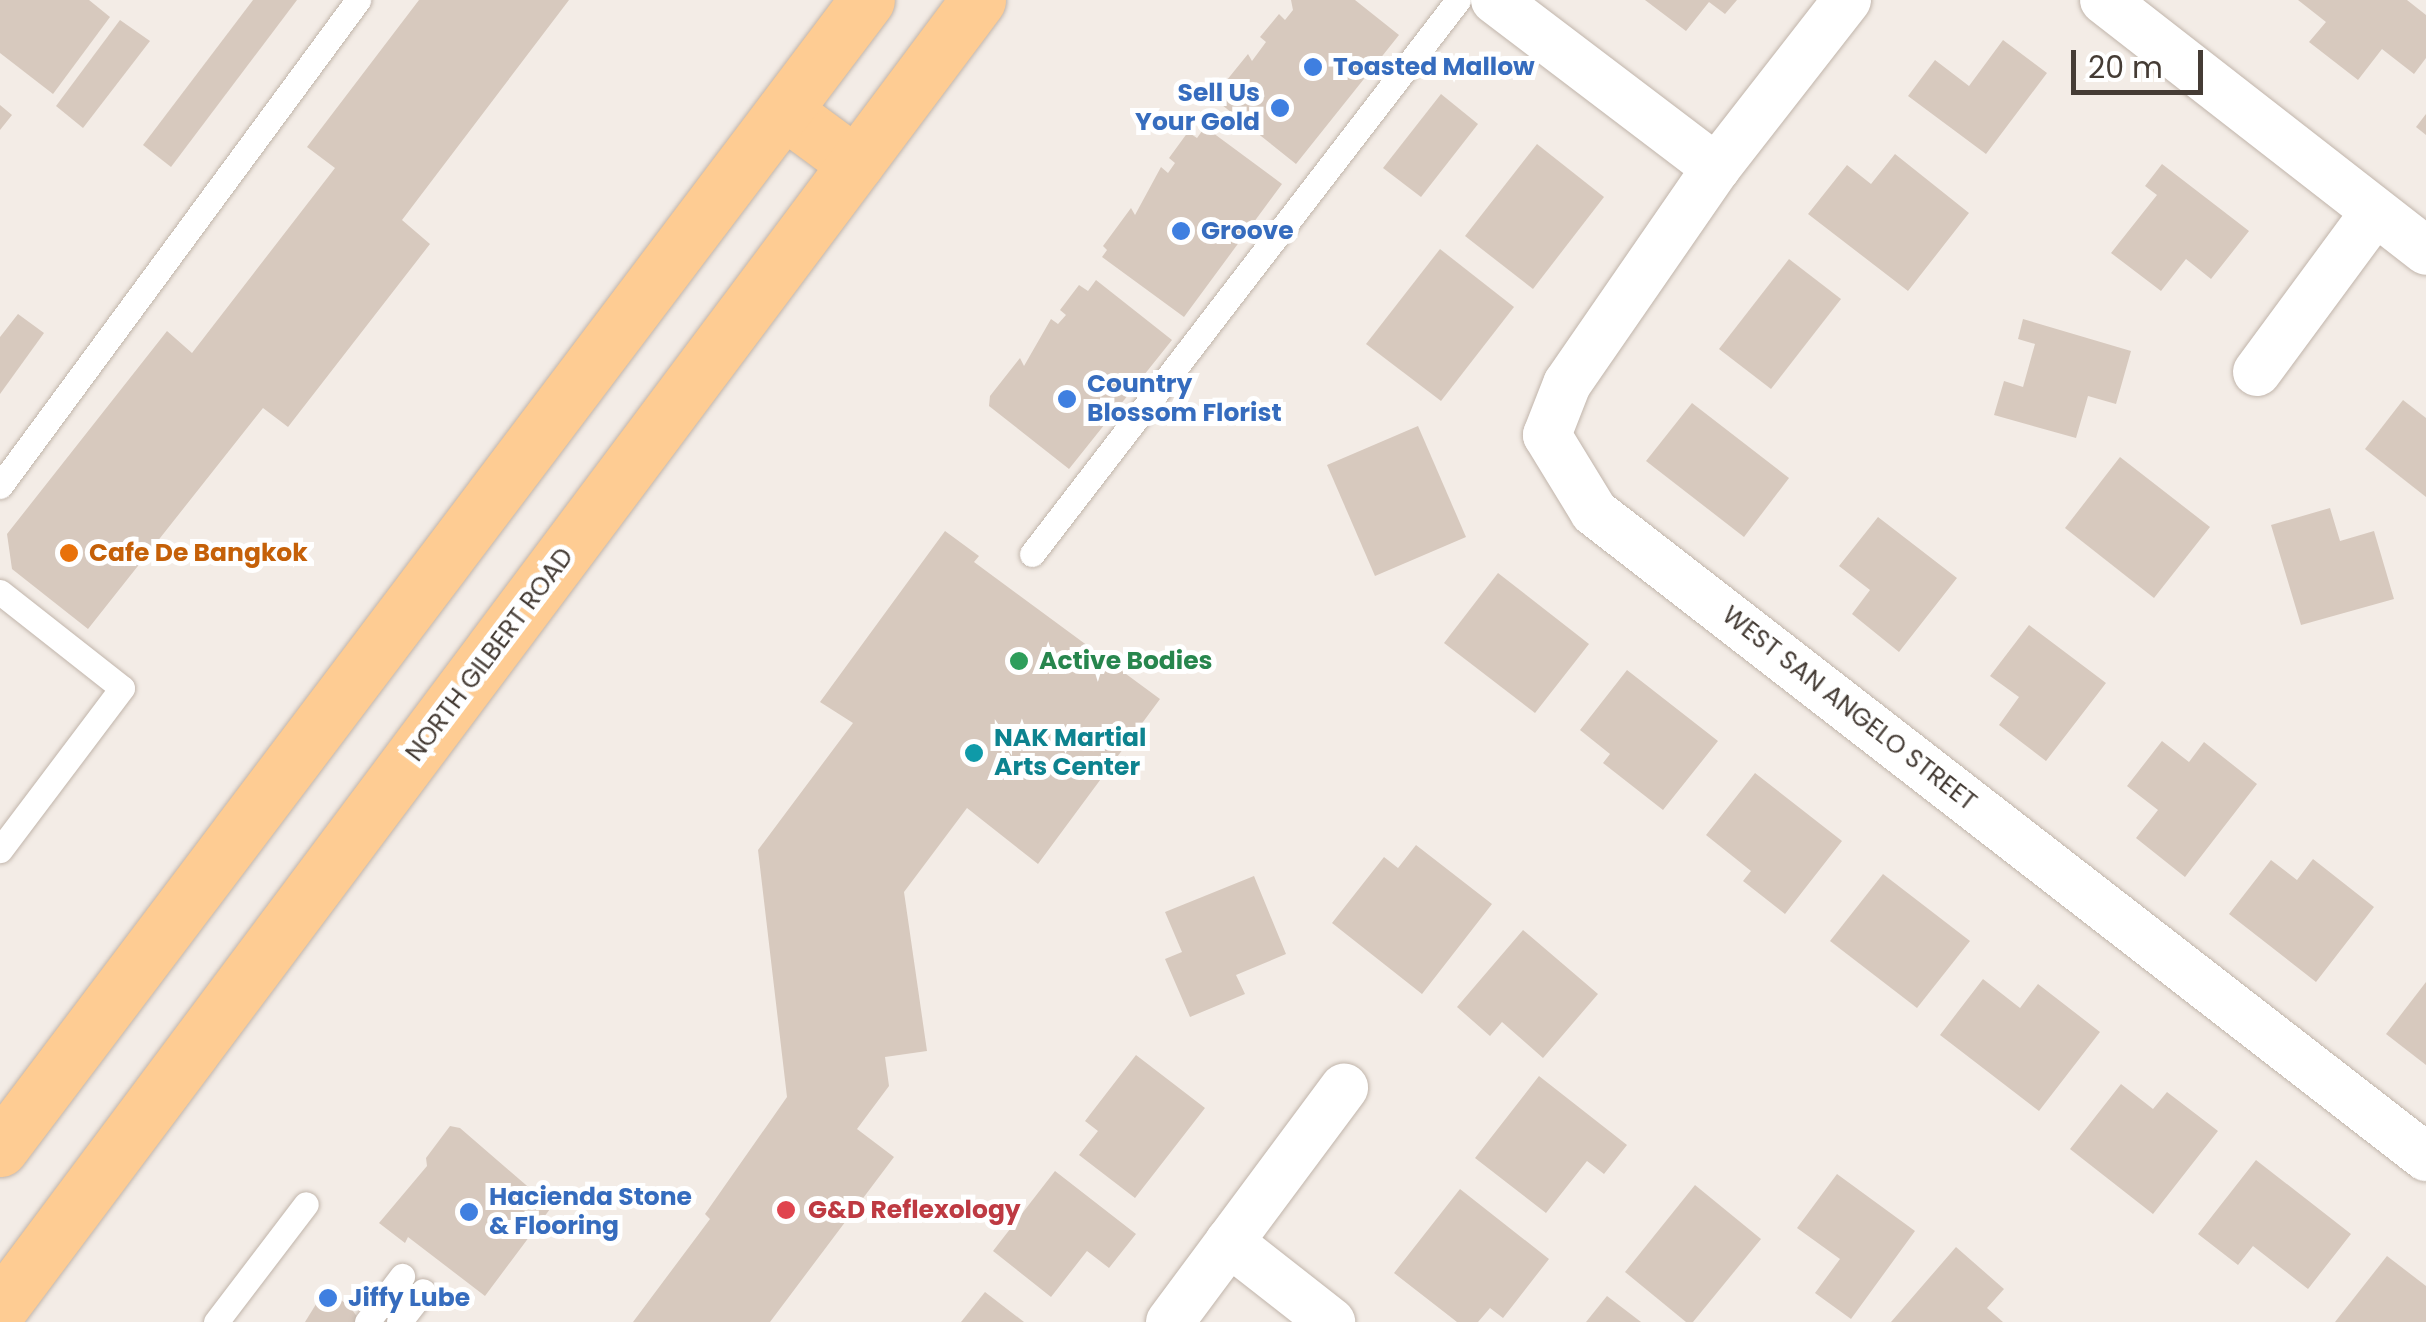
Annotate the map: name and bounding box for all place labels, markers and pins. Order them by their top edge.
place label: Toasted Mallow [1333,52,1535,82]
marker: Toasted Mallow [1302,56,1324,78]
place label: Sell Us Your Gold [1135,79,1260,138]
marker: Sell Us Your Gold [1269,97,1291,119]
place label: Groove [1201,216,1294,246]
marker: Groove [1170,220,1192,242]
place label: Country Blossom Florist [1087,370,1282,429]
marker: Country Blossom Florist [1056,388,1078,410]
place label: Cafe De Bangkok [89,538,308,568]
marker: Cafe De Bangkok [58,542,80,564]
place label: Active Bodies [1039,646,1213,676]
marker: Active Bodies [1008,650,1030,672]
place label: NAK Martial Arts Center [994,724,1146,783]
marker: NAK Martial Arts Center [963,742,985,764]
place label: Hacienda Stone & Flooring [489,1183,692,1242]
place label: G&D Reflexology [808,1195,1021,1225]
marker: G&D Reflexology [773,1197,799,1223]
marker: Hacienda Stone & Flooring [458,1201,480,1223]
place label: Jiffy Lube [348,1283,470,1313]
marker: Jiffy Lube [317,1287,339,1309]

